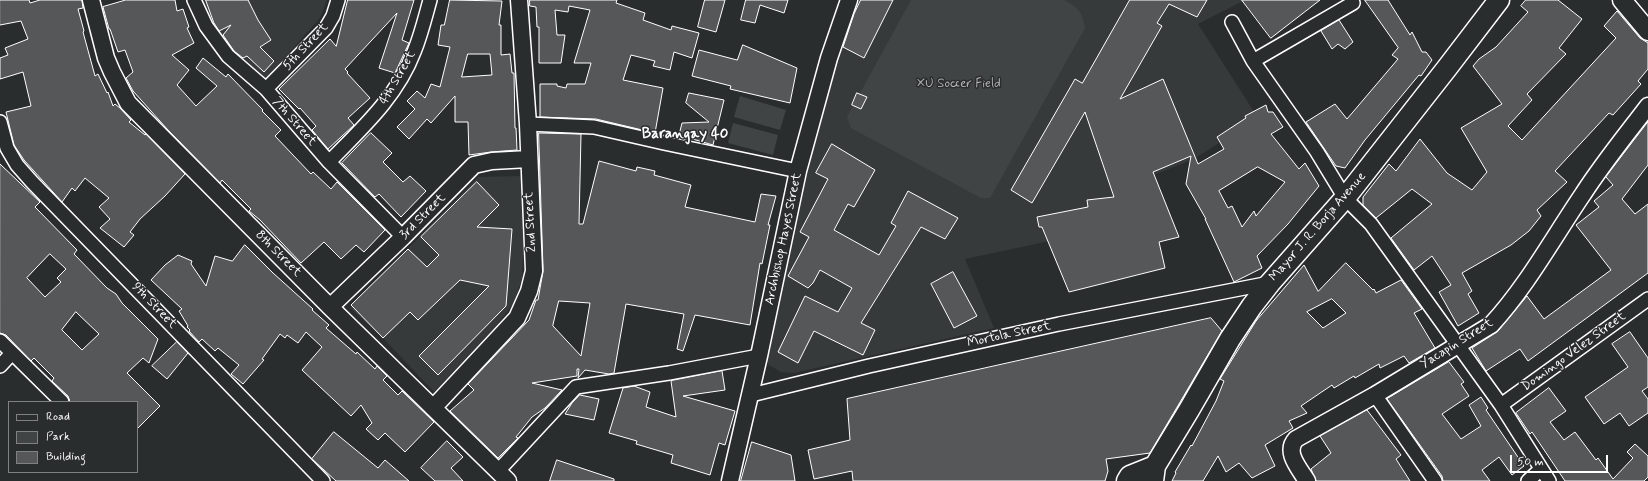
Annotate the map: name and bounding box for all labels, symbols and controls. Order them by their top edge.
street label: 5th Street [280,20,332,74]
street label: 4th Street [376,48,420,108]
park label: XU Soccer Field [917,76,1001,92]
street label: 7th Street [269,94,319,150]
district label: Barangay 40 [642,126,728,144]
street label: Mayor J. R. Borja Avenue [1266,169,1370,285]
street label: Archbishop Hayes Street [762,171,806,307]
street label: 3rd Street [397,191,449,243]
street label: 2nd Street [522,192,540,252]
street label: 8th Street [252,228,304,280]
street label: 9th Street [128,280,180,332]
street label: Domingo Velez Street [1519,309,1629,395]
street label: Yacapin Street [1418,315,1496,373]
street label: Mortola Street [966,319,1052,351]
legend [8,401,138,473]
text: Road [46,409,70,425]
text: Park [46,429,70,445]
scale bar [1512,447,1610,473]
text: Building [46,449,86,465]
text: 50 m [1517,454,1544,470]

